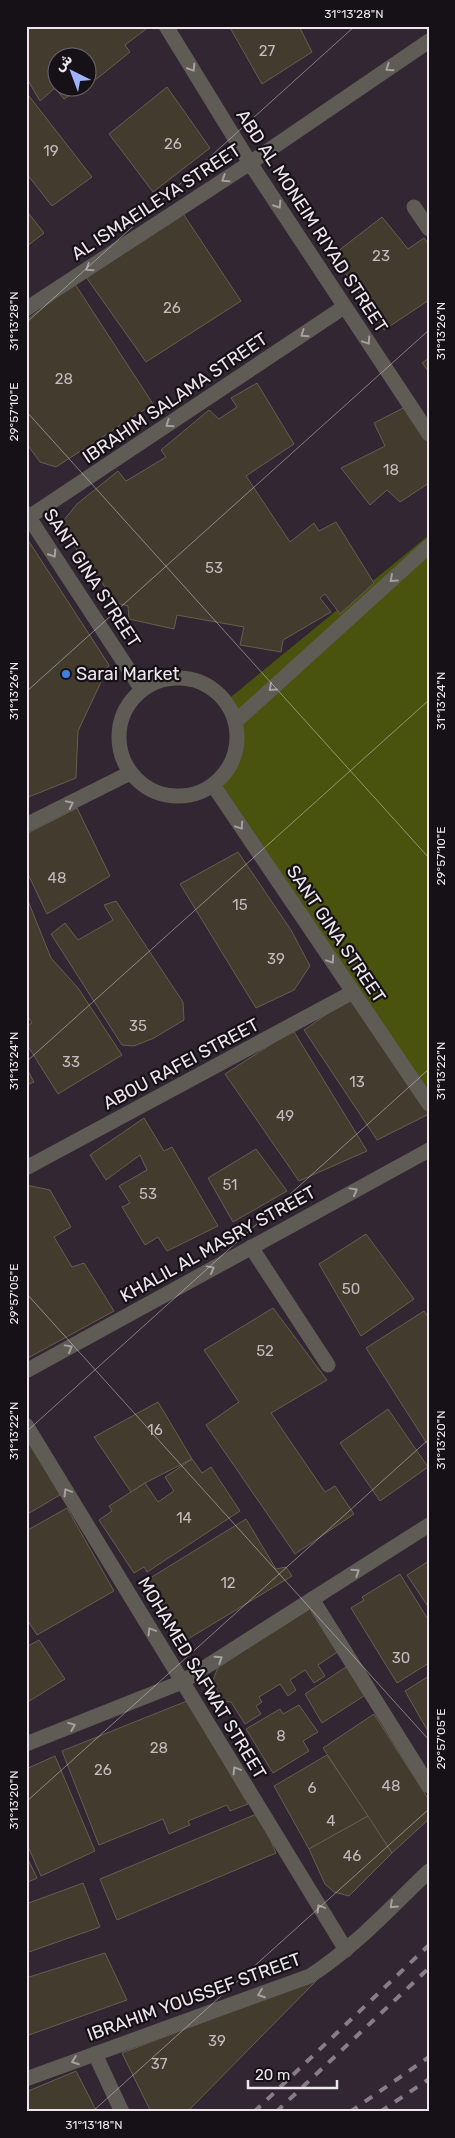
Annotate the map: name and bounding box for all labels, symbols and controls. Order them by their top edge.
text: 31°13'28"N [324,7,384,21]
house number: 27 [259,42,276,60]
north arrow [48,48,98,98]
text: ش [51,50,76,75]
one-way arrow [185,62,195,71]
one-way arrow [385,62,394,71]
street label: ABD AL MONEIM RIYAD STREET [232,105,392,337]
house number: 26 [164,135,182,153]
street label: AL ISMAEILEYA STREET [67,139,245,265]
house number: 19 [43,142,59,160]
one-way arrow [222,173,231,183]
one-way arrow [272,200,281,209]
house number: 23 [372,247,390,265]
one-way arrow [85,262,95,271]
text: 31°13'28"N [7,291,21,351]
house number: 26 [163,299,181,317]
text: 31°13'26"N [434,302,448,360]
street label: IBRAHIM SALAMA STREET [78,328,272,468]
one-way arrow [300,328,310,337]
one-way arrow [361,336,371,345]
house number: 28 [55,370,73,388]
text: 29°57'10"E [7,382,21,442]
one-way arrow [165,418,175,427]
house number: 18 [383,461,399,479]
street label: SANT GINA STREET [39,504,145,652]
one-way arrow [47,548,56,557]
house number: 53 [205,559,223,577]
one-way arrow [389,573,398,582]
text: 31°13'26"N [7,662,21,720]
place label: Sarai Market [76,663,180,685]
marker: Sarai Market [60,668,72,680]
text: 31°13'24"N [434,672,448,730]
one-way arrow [269,682,278,691]
one-way arrow [65,800,74,810]
one-way arrow [234,820,243,829]
text: 29°57'10"E [434,826,448,886]
street label: SANT GINA STREET [282,861,390,1007]
house number: 48 [48,869,66,887]
house number: 15 [232,896,248,914]
house number: 39 [267,950,285,968]
one-way arrow [325,954,334,964]
street label: ABOU RAFEI STREET [99,1014,263,1114]
house number: 35 [129,1017,147,1035]
text: 31°13'24"N [7,1032,21,1090]
text: 31°13'22"N [434,1042,448,1100]
house number: 33 [62,1053,80,1071]
house number: 13 [349,1073,365,1091]
house number: 49 [276,1107,294,1125]
house number: 51 [222,1176,238,1194]
street label: KHALIL AL MASRY STREET [116,1181,320,1307]
house number: 53 [139,1185,157,1203]
one-way arrow [348,1187,357,1197]
text: 29°57'05"E [7,1263,21,1325]
one-way arrow [206,1265,215,1275]
house number: 50 [342,1280,360,1298]
house number: 52 [256,1342,274,1360]
one-way arrow [64,1344,73,1354]
text: 31°13'22"N [7,1402,21,1460]
text: 31°13'20"N [434,1410,448,1470]
house number: 16 [147,1421,163,1439]
one-way arrow [63,1488,73,1497]
house number: 14 [176,1509,192,1527]
one-way arrow [350,1568,359,1578]
street label: MOHAMED SAFWAT STREET [133,1573,271,1783]
house number: 12 [220,1574,236,1592]
one-way arrow [148,1627,158,1636]
house number: 30 [392,1649,410,1667]
one-way arrow [213,1656,223,1665]
text: 29°57'05"E [434,1708,448,1770]
one-way arrow [67,1722,75,1732]
house number: 8 [276,1727,286,1745]
house number: 28 [150,1739,168,1757]
house number: 26 [94,1761,112,1779]
one-way arrow [232,1766,242,1775]
text: 31°13'20"N [7,1770,21,1830]
house number: 48 [382,1777,400,1795]
house number: 6 [307,1779,317,1797]
house number: 4 [326,1812,336,1830]
house number: 46 [343,1847,361,1865]
one-way arrow [390,1899,399,1908]
one-way arrow [317,1905,327,1914]
street label: IBRAHIM YOUSSEF STREET [84,1948,304,2046]
one-way arrow [257,1989,265,1999]
house number: 39 [208,2032,226,2050]
one-way arrow [71,2055,79,2065]
house number: 37 [151,2055,168,2073]
scale bar [248,2058,336,2090]
text: 20 m [255,2066,290,2084]
text: 31°13'18"N [65,2118,123,2132]

